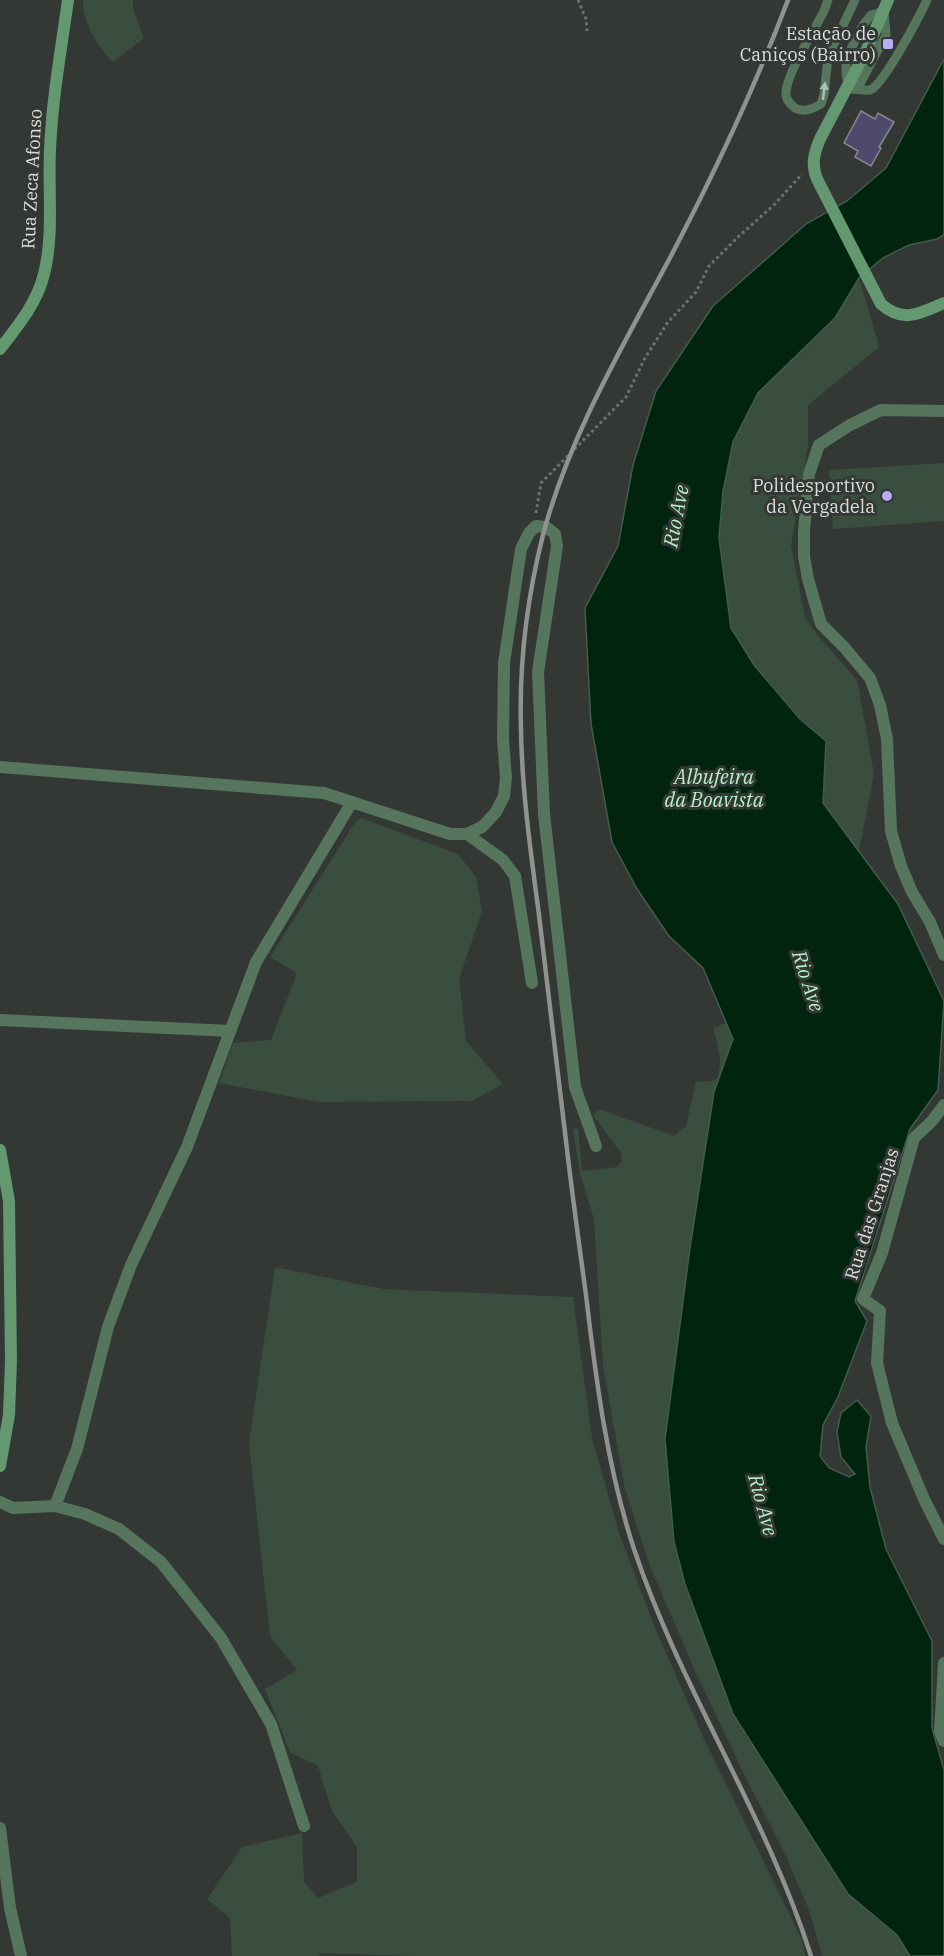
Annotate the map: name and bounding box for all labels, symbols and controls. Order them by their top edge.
place label: Estação de Caniços (Bairro) [740,22,876,66]
marker: Estação de Caniços (Bairro) [881,37,895,51]
one-way arrow [819,81,828,100]
street label: Rua Zeca Afonso [16,108,47,250]
place label: Polidesportivo da Vergadela [752,474,875,518]
water label: Rio Ave [656,482,695,550]
marker: Polidesportivo da Vergadela [880,489,894,503]
water label: Albufeira da Boavista [664,763,764,813]
water label: Rio Ave [786,946,831,1015]
street label: Rua das Granjas [839,1145,904,1283]
water label: Rio Ave [742,1470,785,1539]

